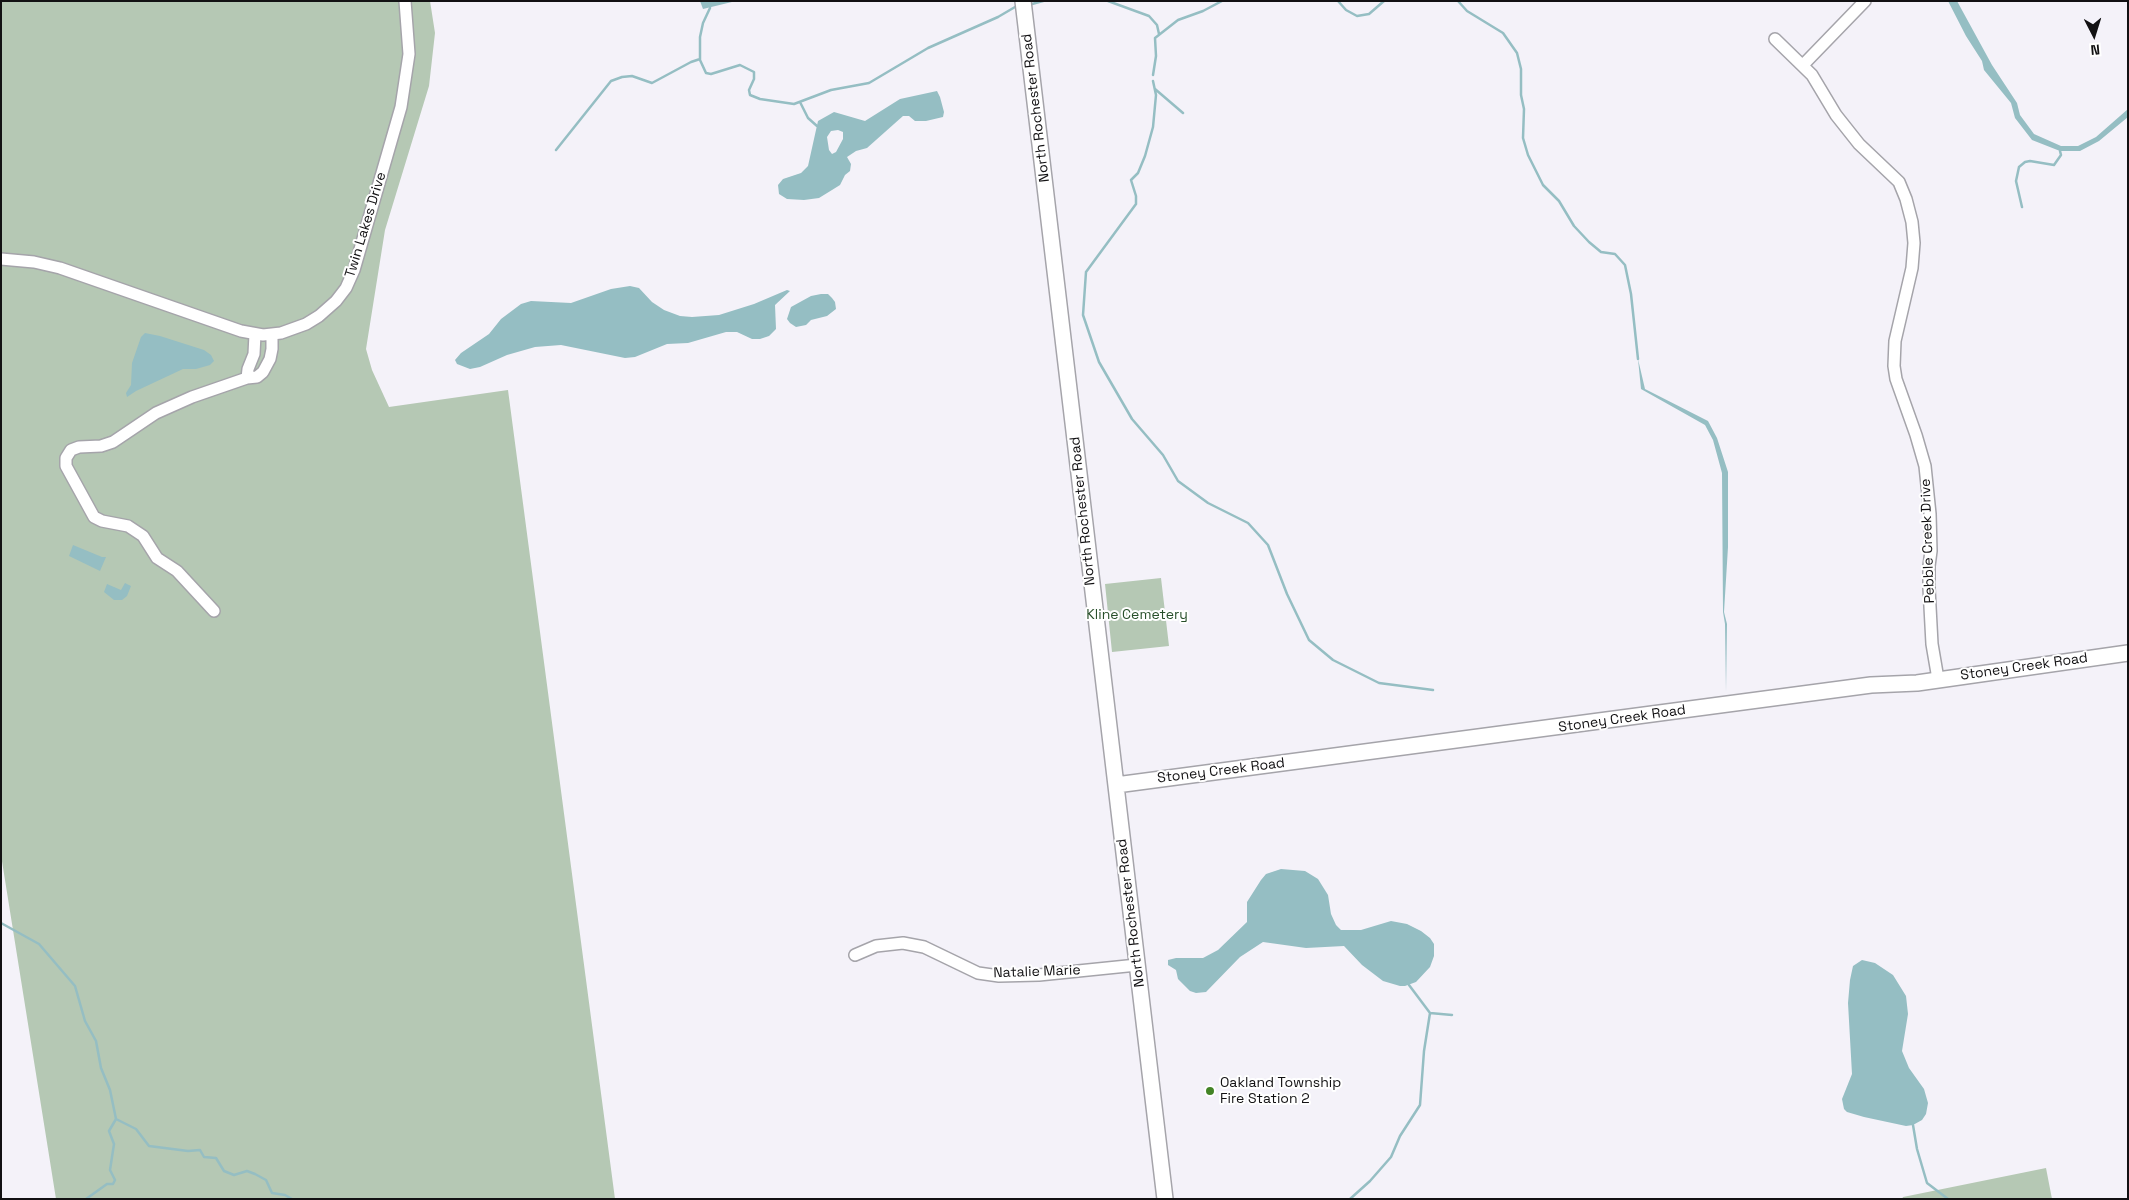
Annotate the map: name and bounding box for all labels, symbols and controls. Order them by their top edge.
north arrow [2069,10,2119,60]
street label: North Rochester Road [1019,33,1053,183]
text: N [2090,41,2101,59]
street label: Twin Lakes Drive [342,170,390,280]
street label: North Rochester Road [1067,436,1099,586]
street label: Pebble Creek Drive [1917,478,1939,604]
park label: Kline Cemetery [1086,607,1188,623]
street label: Stoney Creek Road [1959,650,2089,684]
street label: Stoney Creek Road [1557,702,1687,736]
street label: Stoney Creek Road [1156,755,1286,787]
street label: North Rochester Road [1114,838,1148,988]
street label: Natalie Marie [993,962,1081,982]
place label: Oakland Township Fire Station 2 [1220,1075,1341,1108]
marker: Oakland Township Fire Station 2 [1204,1085,1216,1097]

